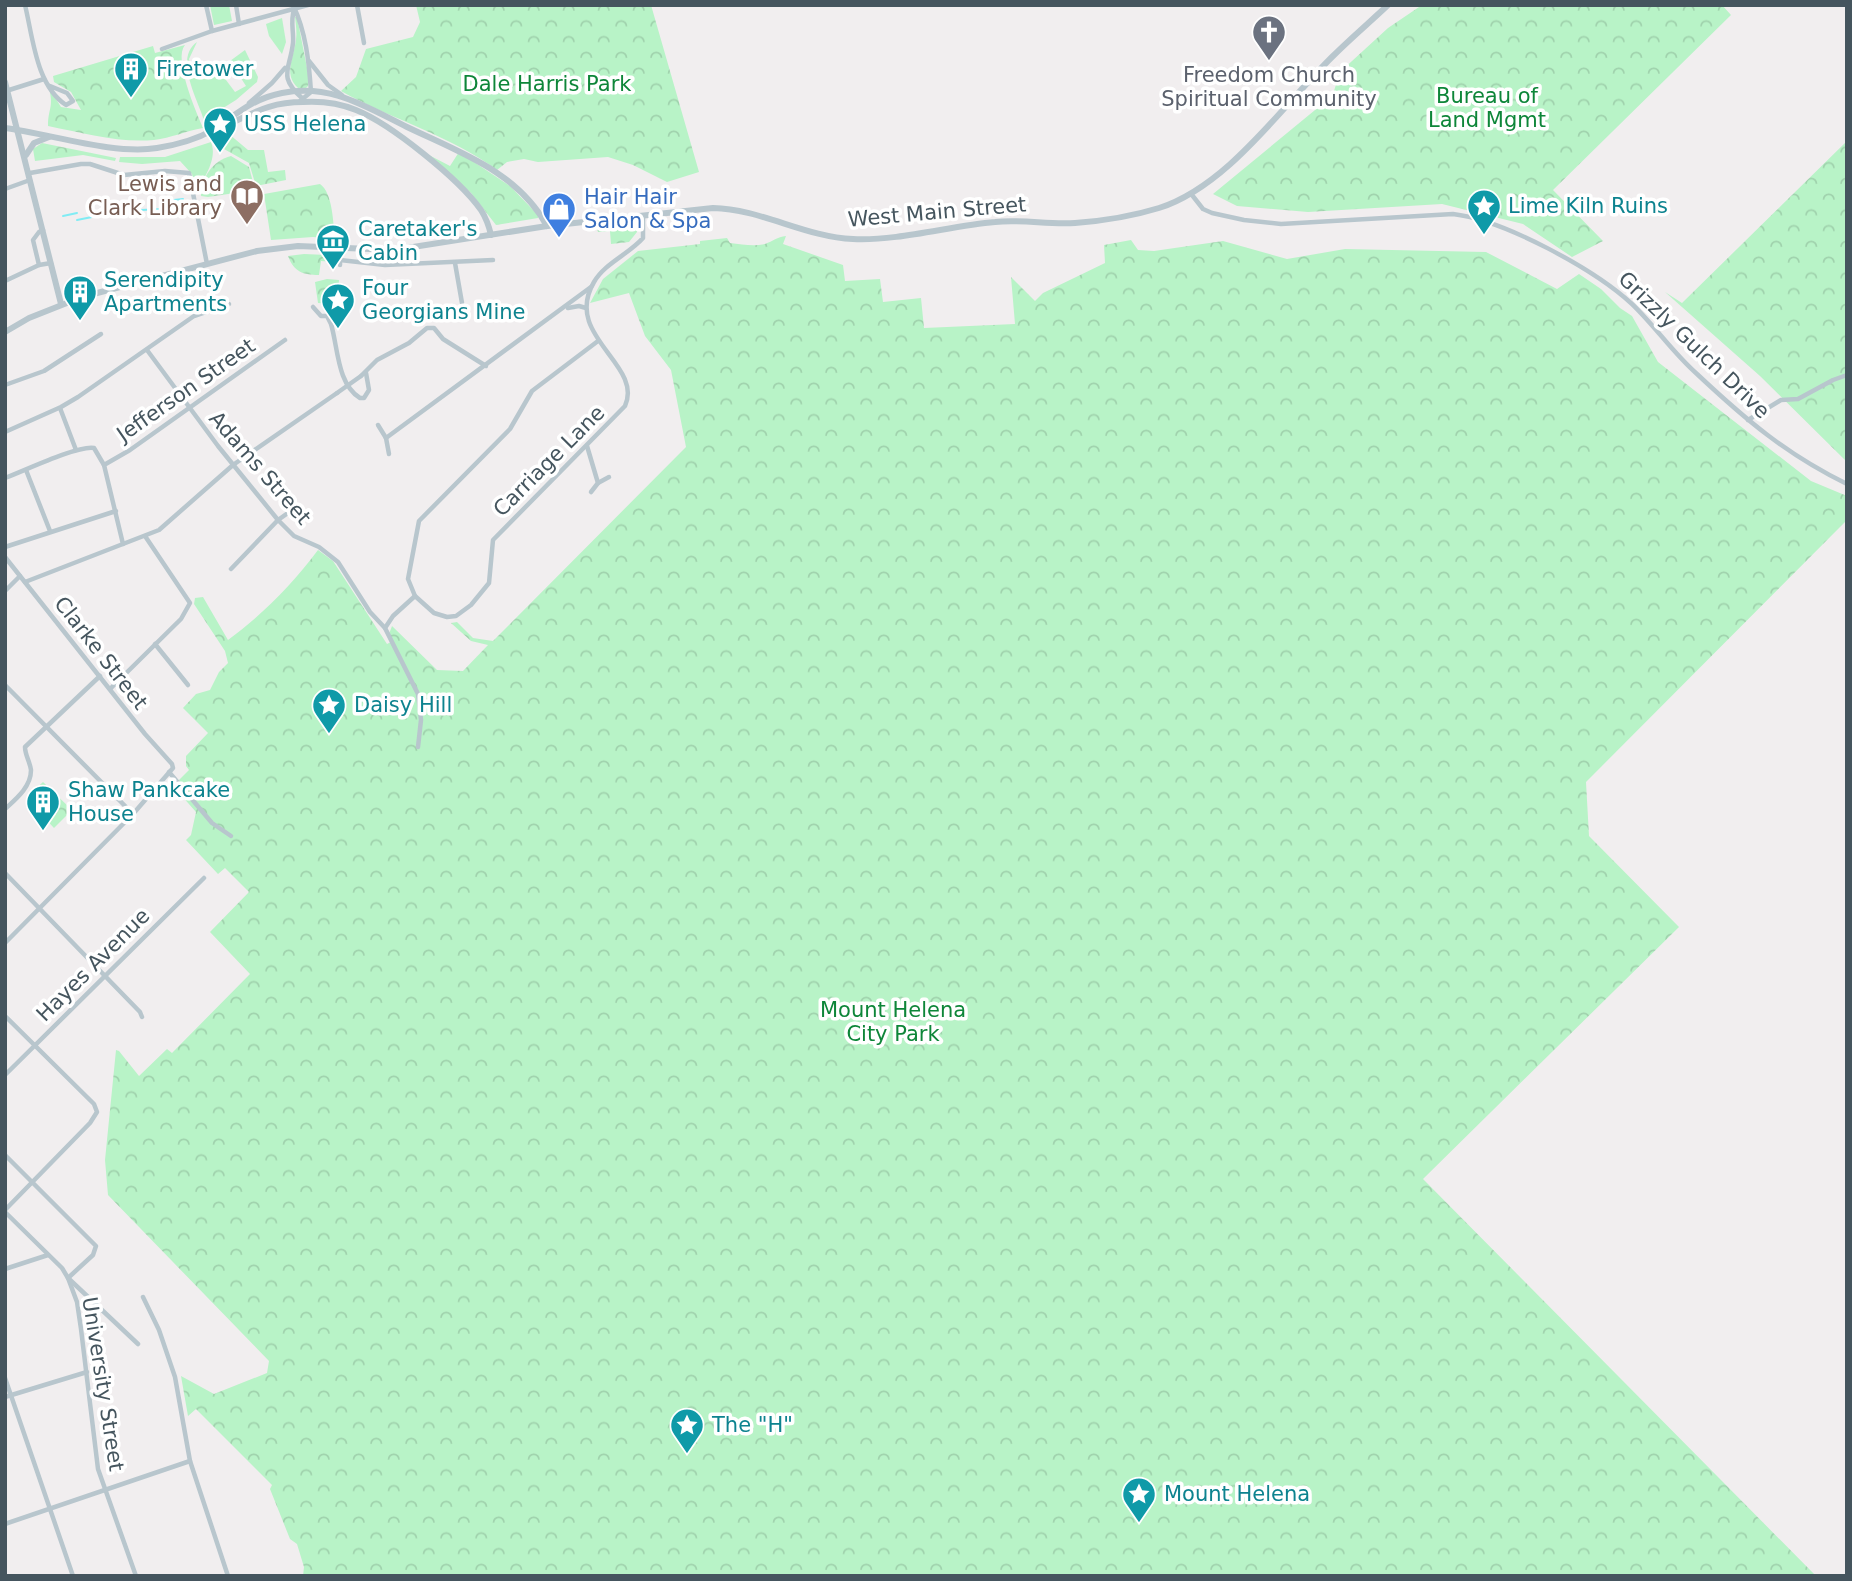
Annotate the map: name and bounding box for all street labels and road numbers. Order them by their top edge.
street label: West Main Street [847,192,1027,232]
street label: Grizzly Gulch Drive [1613,267,1775,423]
street label: Jefferson Street [111,333,260,448]
street label: Carriage Lane [489,401,609,521]
street label: Adams Street [204,407,316,529]
street label: Clarke Street [49,592,153,714]
street label: Hayes Avenue [32,904,154,1026]
street label: University Street [77,1295,129,1473]

